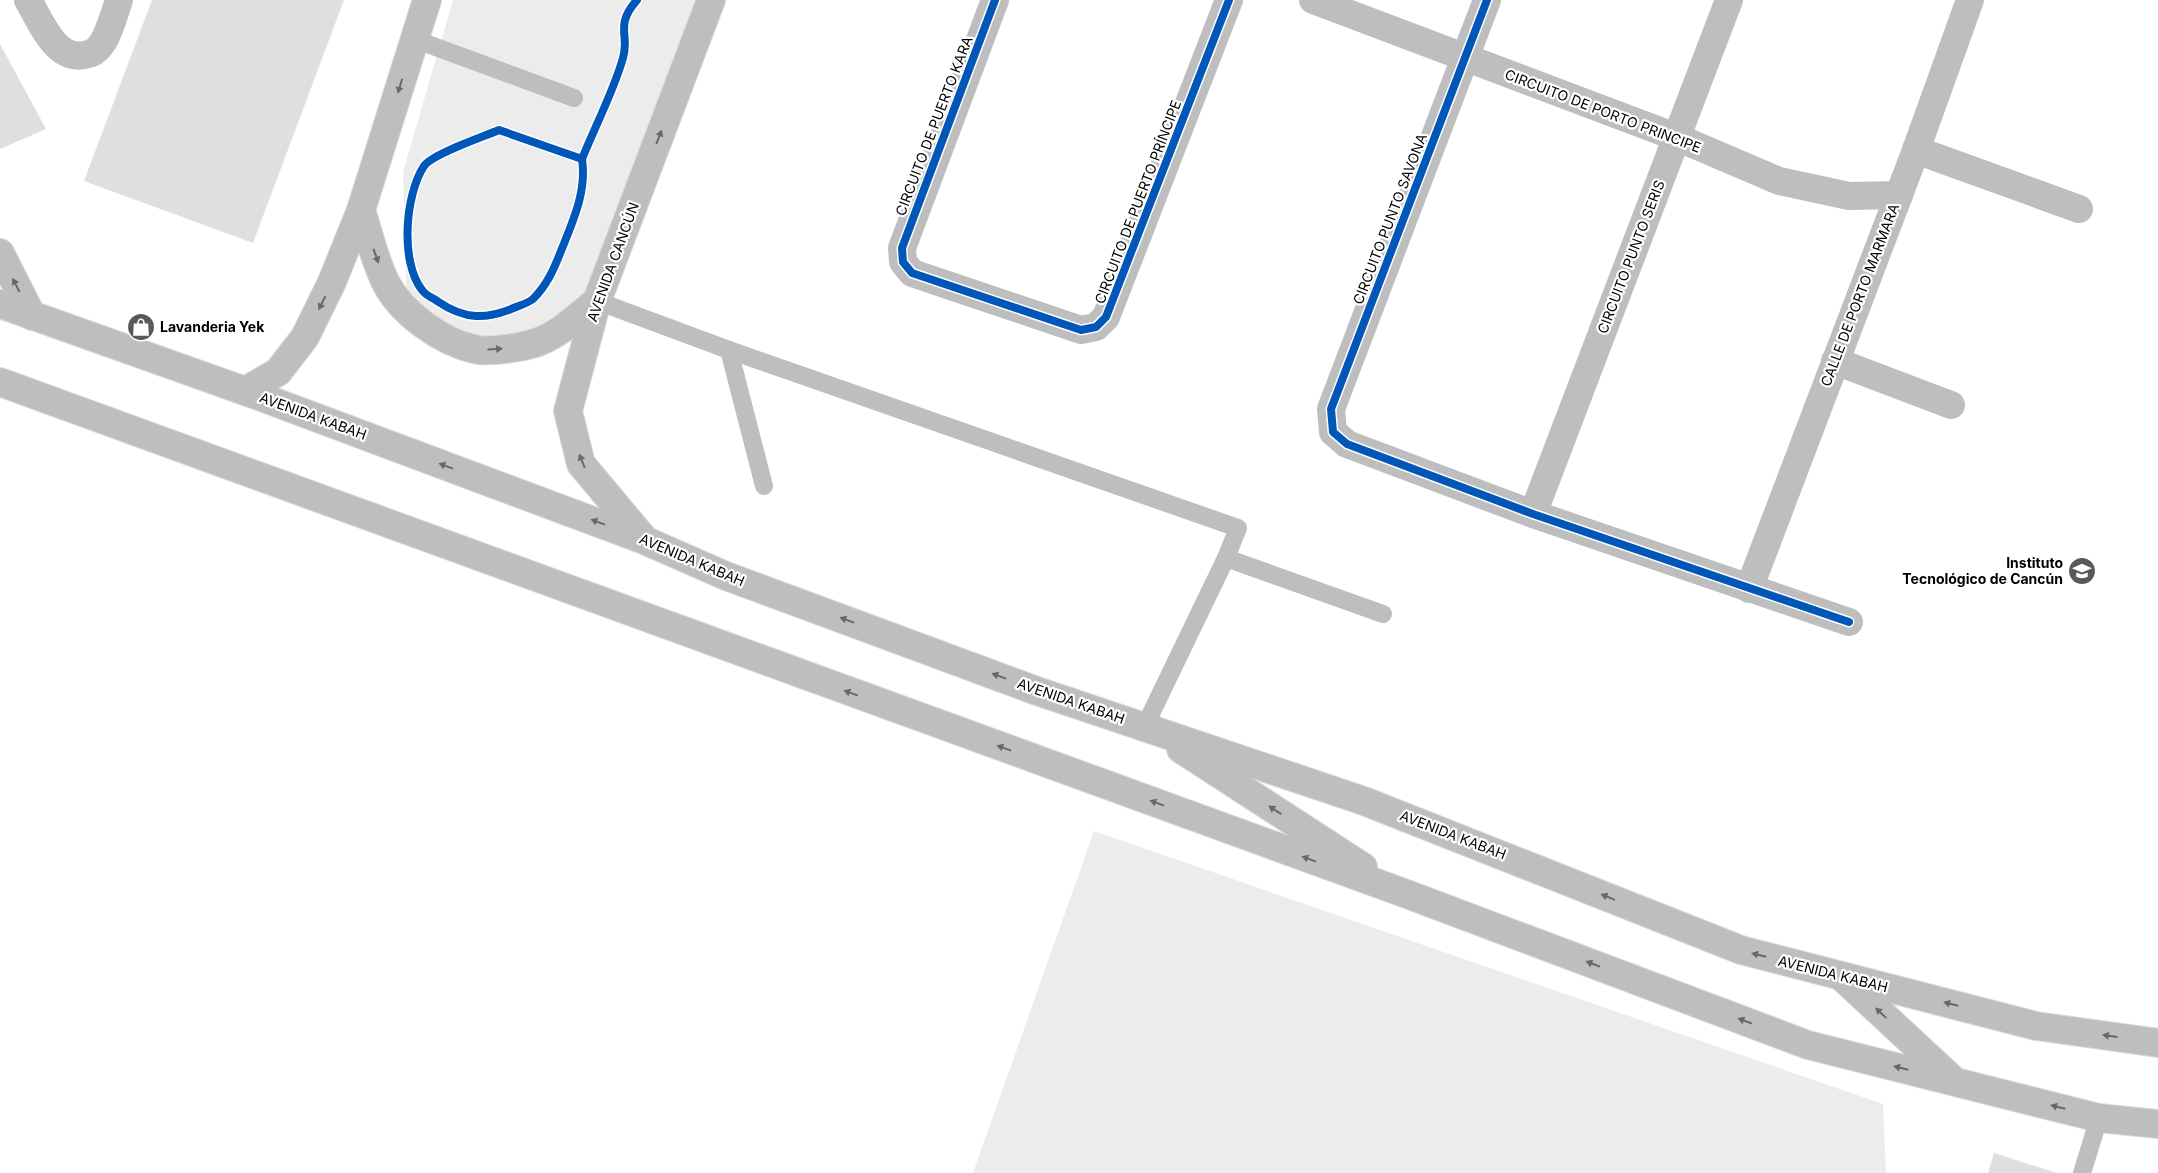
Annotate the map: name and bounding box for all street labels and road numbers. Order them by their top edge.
street label: CIRCUITO DE PUERTO KARA [891,33,976,218]
street label: CIRCUITO DE PORTO PRINCIPE [1503,65,1704,156]
street label: CIRCUITO DE PUERTO PRÍNCIPE [1091,98,1184,306]
street label: CIRCUITO PUNTO SAVONA [1349,131,1430,307]
street label: CIRCUITO PUNTO SERIS [1593,178,1668,336]
street label: AVENIDA CANCÚN [583,200,642,324]
street label: CALLE DE PORTO MARMARA [1817,201,1902,389]
street label: AVENIDA KABAH [257,388,369,443]
street label: AVENIDA KABAH [637,530,747,589]
street label: AVENIDA KABAH [1015,674,1127,727]
street label: AVENIDA KABAH [1398,806,1509,863]
street label: AVENIDA KABAH [1776,952,1890,995]

